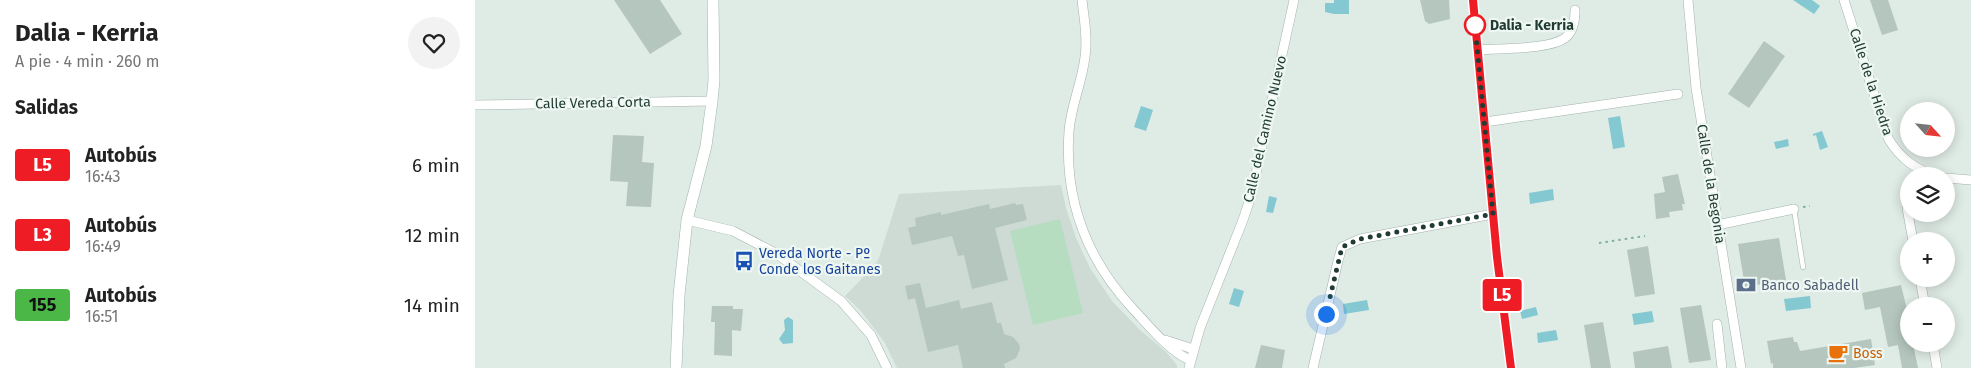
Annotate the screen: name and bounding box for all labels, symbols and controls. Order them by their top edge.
marker: Dalia - Kerria [1464,14,1486,36]
button: heart [408,17,460,69]
place label: Dalia - Kerria [1490,17,1574,34]
text: Dalia - Kerria [15,19,159,47]
street label: Calle de la Hiedra [1846,26,1896,138]
text: A pie · 4 min · 260 m [15,52,159,71]
street label: Calle del Camino Nuevo [1240,54,1290,204]
street label: Calle Vereda Corta [535,93,651,113]
text: Salidas [15,96,78,119]
north arrow [1900,102,1955,158]
map controls [1900,102,1955,352]
street label: Calle de la Begonia [1693,123,1729,245]
text: Autobús [85,144,157,167]
text: L5 [33,154,52,176]
text: 6 min [412,154,460,177]
text: 16:43 [85,167,120,186]
button: layers [1900,167,1955,222]
text: Autobús [85,214,157,237]
text: L3 [33,224,52,246]
text: 12 min [405,224,460,247]
button: + [1900,232,1955,287]
text: 16:49 [85,237,121,256]
place label: Vereda Norte - Pº Conde los Gaitanes [759,245,881,278]
bus stop icon: Vereda Norte - Pº Conde los Gaitanes [733,250,755,272]
bank icon: Banco Sabadell [1735,274,1757,296]
place label: Banco Sabadell [1761,277,1859,294]
line badge: L5 [1479,279,1525,311]
text: Autobús [85,284,157,307]
text: L5 [1493,284,1511,306]
text: 155 [29,294,56,316]
text: 14 min [404,294,460,317]
button: − [1900,297,1955,352]
your location [1314,302,1339,327]
text: 16:51 [85,307,119,326]
cafe icon: Boss [1827,342,1849,364]
place label: Boss [1853,345,1883,362]

